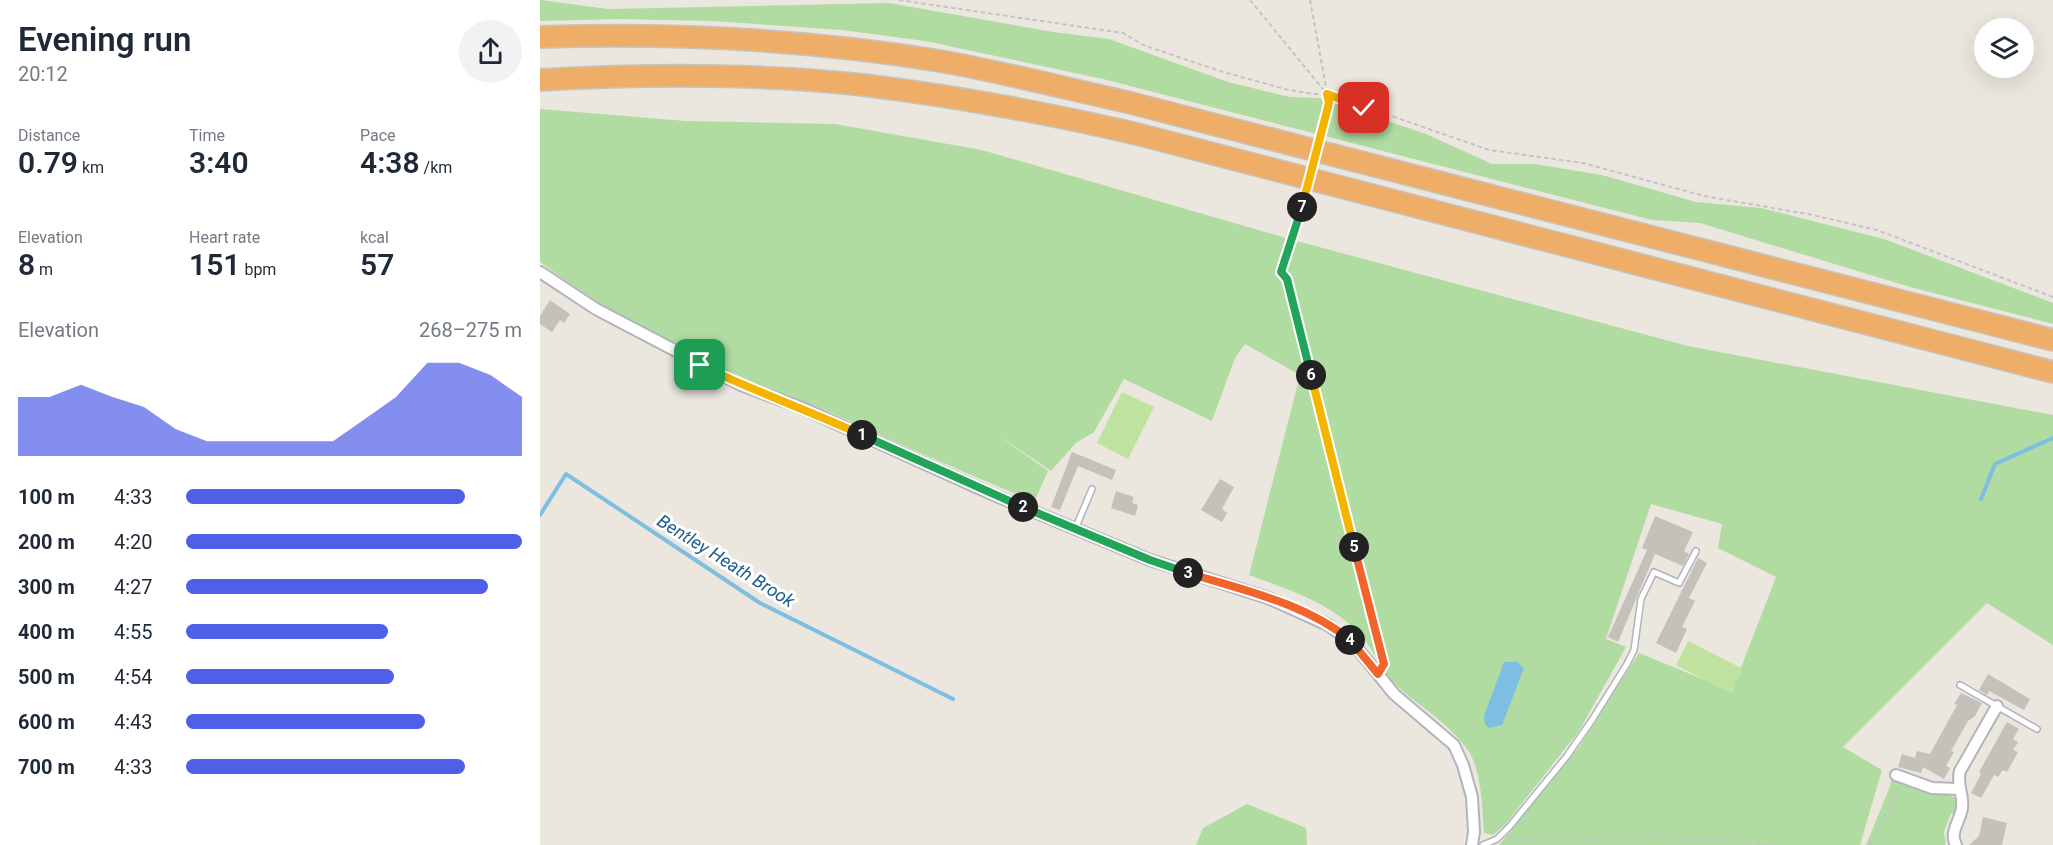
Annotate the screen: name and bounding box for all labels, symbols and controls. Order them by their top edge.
map controls [1974,18,2034,78]
button: layers [1974,18,2034,78]
text: Evening run [18,20,191,59]
button: share [459,20,522,83]
text: 20:12 [18,62,68,86]
pin [1338,82,1389,133]
icon: check [1347,91,1380,124]
text: Distance [18,126,80,145]
text: Time [189,126,225,145]
text: Pace [360,126,396,145]
text: 0.79 [18,145,78,180]
text: 3:40 [189,145,249,180]
text: 4:38 [360,145,420,180]
text: km [78,158,104,177]
text: /km [420,158,452,177]
pin: 7 [1287,192,1317,222]
text: 7 [1297,197,1307,216]
text: Elevation [18,228,83,247]
text: Heart rate [189,228,260,247]
text: kcal [360,228,389,247]
text: 8 [18,247,35,282]
text: 151 [189,247,240,282]
text: 57 [360,247,394,282]
text: m [35,260,53,279]
text: bpm [240,260,276,279]
text: Elevation [18,318,99,342]
text: 268–275 m [419,318,522,342]
pin [674,339,725,390]
icon: arrive [683,348,716,381]
pin: 6 [1296,360,1326,390]
text: 6 [1306,365,1316,384]
pin: 1 [847,420,877,450]
text: 1 [857,425,867,444]
text: 100 m [18,485,75,509]
text: 4:33 [114,485,153,509]
pin: 2 [1008,492,1038,522]
text: 2 [1018,497,1028,516]
water label: Bentley Heath Brook [654,510,800,612]
text: 200 m [18,530,75,554]
text: 4:20 [114,530,153,554]
pin: 5 [1339,532,1369,562]
text: 5 [1349,537,1359,556]
pin: 3 [1173,558,1203,588]
text: 3 [1183,563,1193,582]
text: 300 m [18,575,75,599]
text: 4:27 [114,575,153,599]
text: 400 m [18,620,75,644]
text: 4:55 [114,620,153,644]
pin: 4 [1335,625,1365,655]
text: 4 [1345,630,1355,649]
text: 500 m [18,665,75,689]
text: 4:54 [114,665,153,689]
text: 600 m [18,710,75,734]
text: 4:43 [114,710,153,734]
text: 700 m [18,755,75,779]
text: 4:33 [114,755,153,779]

